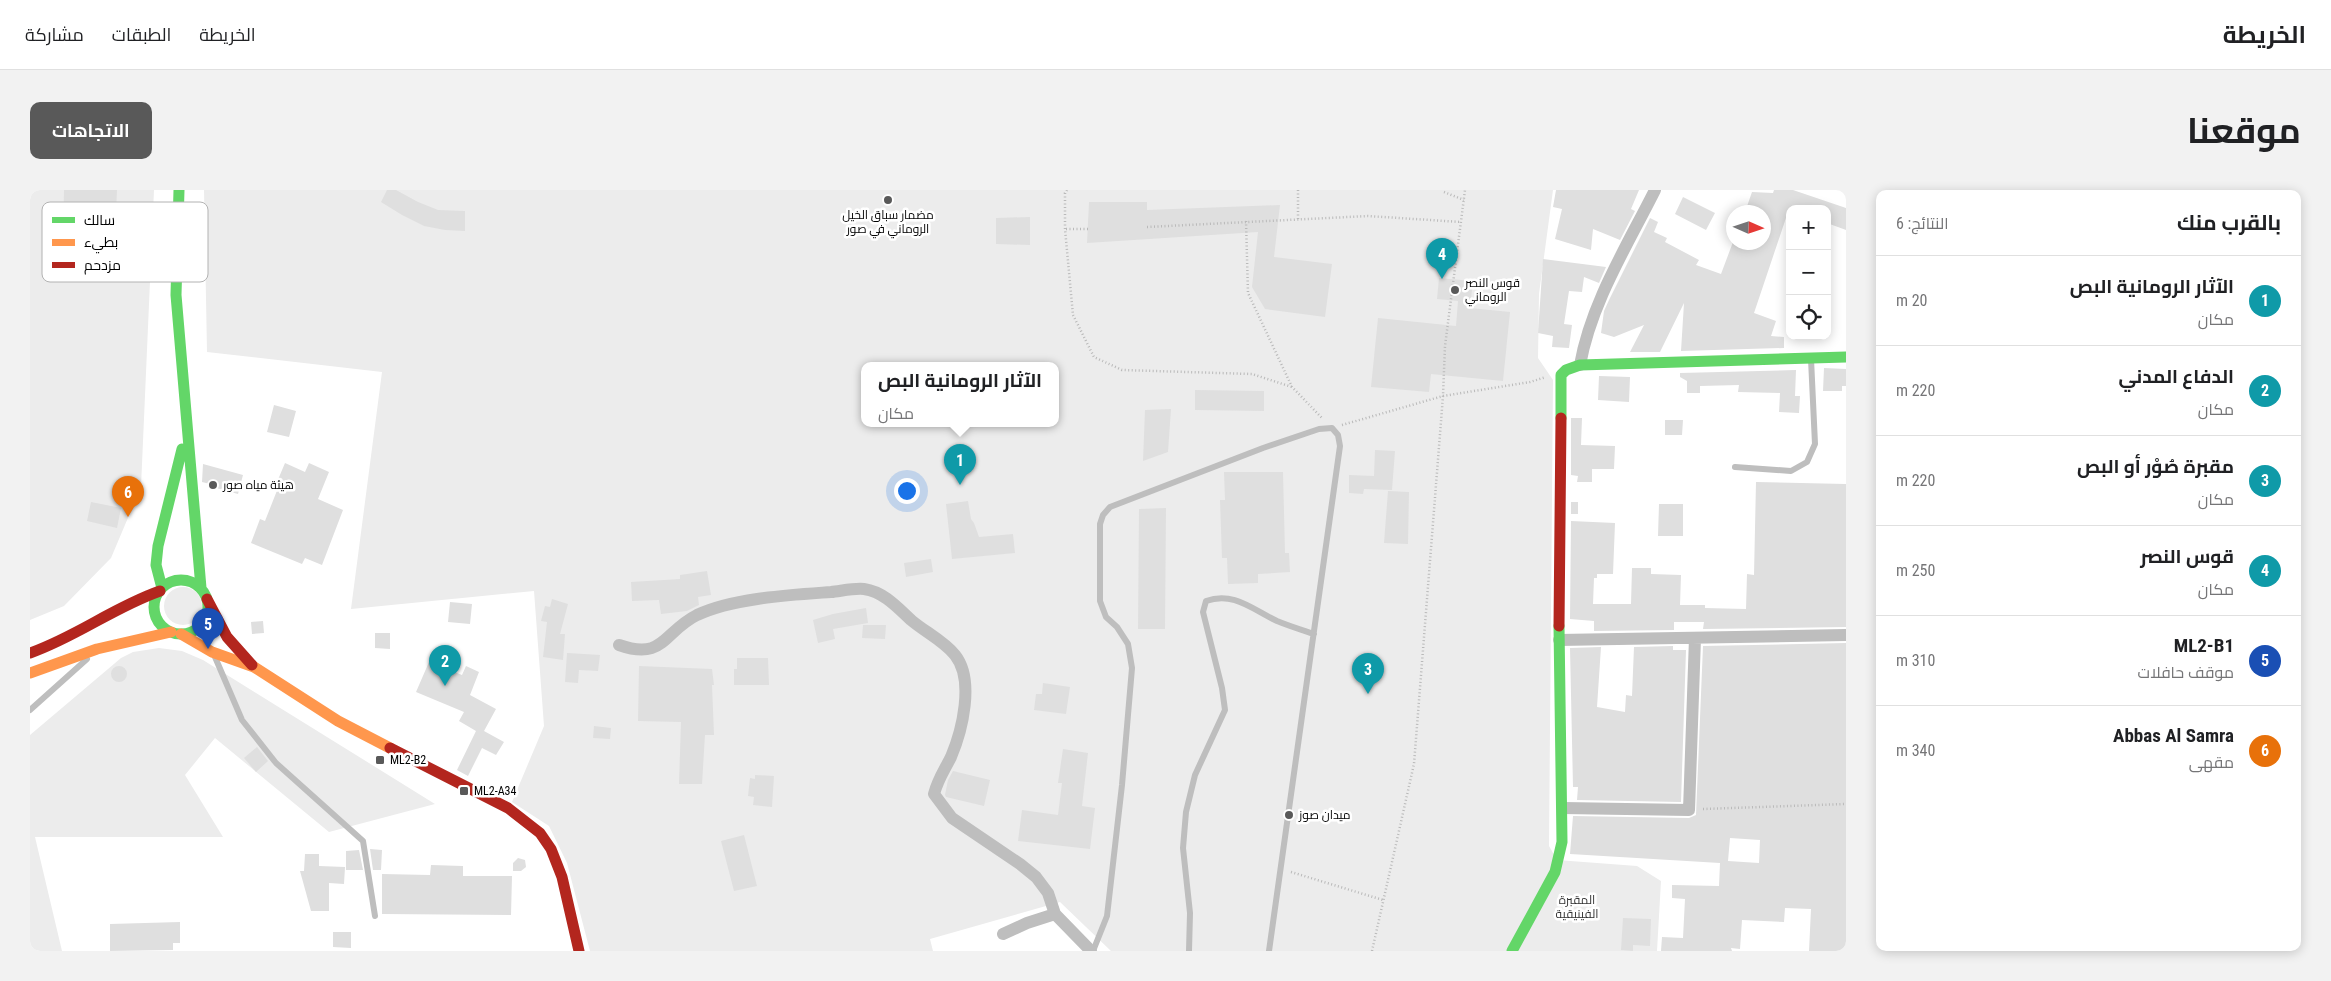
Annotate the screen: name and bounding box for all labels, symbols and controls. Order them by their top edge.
text: الخريطة [2223,21,2306,49]
text: مشاركة [25,24,84,45]
text: الطبقات [112,24,171,45]
text: الخريطة [199,24,256,45]
button: الاتجاهات [30,102,152,159]
text: موقعنا [2187,111,2301,152]
marker: مضمار سباق الخيل الروماني في صور [882,194,894,206]
legend [42,202,208,282]
north arrow [1726,205,1771,250]
map controls [1786,205,1831,340]
button: + [1786,205,1831,250]
place label: مضمار سباق الخيل الروماني في صور [842,208,934,239]
text: بالقرب منك [2177,211,2281,235]
text: سالك [84,212,115,228]
text: النتائج: 6 [1896,214,1948,233]
text: بطيء [84,234,118,254]
pin: 4 [1426,238,1458,279]
button: − [1786,250,1831,295]
text: مزدحم [84,257,121,275]
text: الآثار الرومانية البص [2070,275,2234,298]
place label: قوس النصر الروماني [1464,276,1520,307]
marker: قوس النصر الروماني [1449,284,1461,296]
text: 20 m [1896,291,1928,310]
text: 1 [2261,291,2269,310]
button: locate [1786,295,1831,340]
text: مكان [2198,310,2234,329]
popup [861,362,1059,427]
text: الدفاع المدني [2119,365,2234,388]
text: الآثار الرومانية البص [878,369,1042,392]
text: 220 m [1896,381,1935,400]
text: 2 [2261,381,2269,400]
text: مكان [2198,400,2234,419]
text: مكان [878,404,914,423]
pin: 1 [944,444,976,485]
text: مقبرة صُوْر أو البص [2077,455,2234,478]
text: 220 m [1896,471,1935,490]
text: 3 [2261,471,2269,490]
pin: 6 [112,476,144,517]
place label: هيئة مياه صور [222,478,294,492]
your location [894,478,920,504]
marker: هيئة مياه صور [207,479,219,491]
text: مكان [2198,490,2234,509]
text: قوس النصر [2140,545,2234,568]
text: 250 m [1896,561,1935,580]
text: 4 [2261,561,2269,580]
text: مكان [2198,580,2234,599]
pin: 5 [192,608,224,649]
text: ML2-B1 [2174,634,2234,657]
pin: 2 [429,645,461,686]
text: 310 m [1896,651,1935,670]
text: 5 [2261,651,2269,670]
pin: 3 [1352,653,1384,694]
text: موقف حافلات [2138,663,2234,682]
text: Abbas Al Samra [2113,724,2234,747]
text: 340 m [1896,741,1935,760]
text: 6 [2261,741,2269,760]
place label: ML2-B2 [390,753,426,767]
text: مقهى [2189,753,2234,772]
marker: ML2-B2 [374,754,386,766]
place label: ML2-A34 [474,784,517,798]
marker: ML2-A34 [458,785,470,797]
place label: ميدان صوز [1298,808,1351,822]
marker: ميدان صوز [1283,809,1295,821]
park label: المقبرة الفينيقية [1556,893,1598,921]

